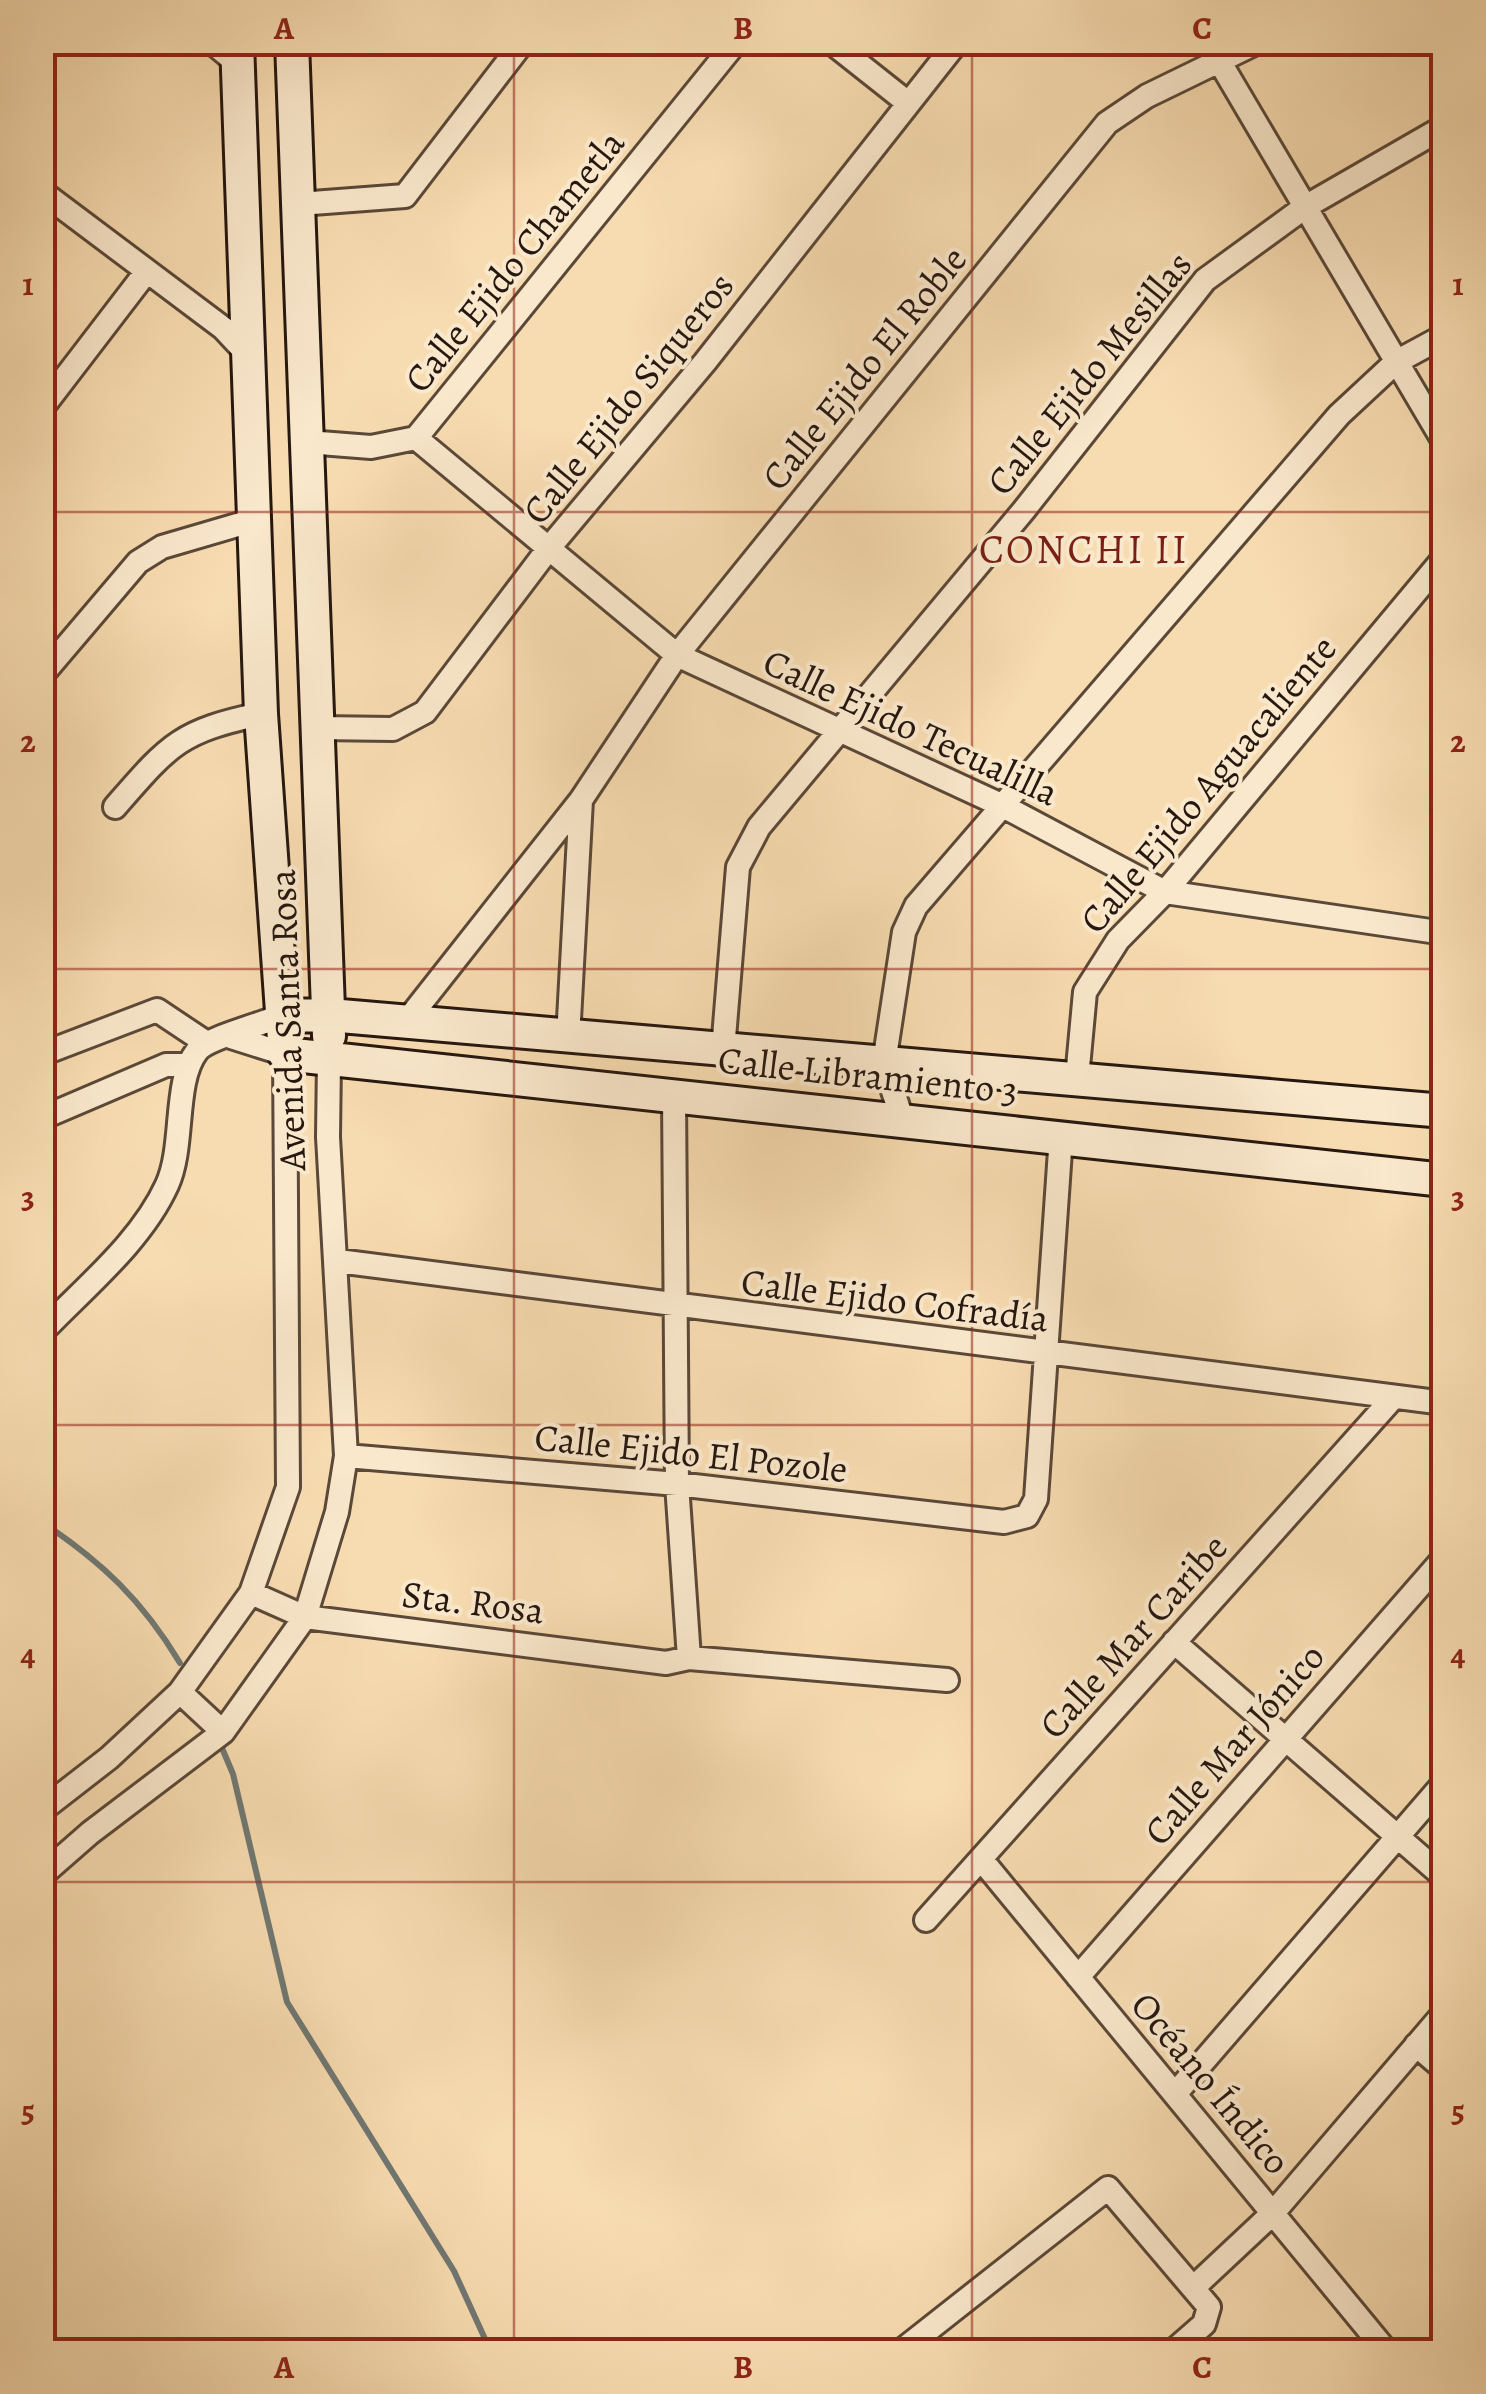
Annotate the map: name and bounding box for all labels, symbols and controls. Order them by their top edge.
text: A [273,6,295,50]
text: B [733,6,753,50]
text: C [1192,6,1212,50]
street label: Calle Ejido Chametla [392,118,636,403]
street label: Calle Ejido El Roble [749,235,979,501]
street label: Calle Ejido Mesillas [974,240,1204,506]
street label: Calle Ejido Siqueros [510,261,746,535]
text: 1 [22,262,34,306]
text: 1 [1452,262,1464,306]
district label: CONCHI II [979,522,1189,577]
street label: Calle Ejido Aguacaliente [1068,624,1348,944]
street label: Calle Ejido Tecualilla [755,636,1067,818]
text: 2 [20,719,36,763]
text: 2 [1450,719,1466,763]
street label: Avenida Santa Rosa [256,868,318,1173]
street label: Calle Libramiento 3 [716,1033,1020,1117]
text: 3 [21,1175,35,1219]
text: 3 [1451,1175,1465,1219]
street label: Calle Ejido Cofradía [738,1255,1052,1345]
street label: Calle Ejido El Pozole [532,1411,850,1495]
street label: Calle Mar Caribe [1027,1522,1239,1750]
street label: Sta. Rosa [399,1567,547,1637]
text: 4 [20,1632,36,1676]
street label: Calle Mar Jónico [1132,1632,1336,1856]
text: 4 [1450,1632,1466,1676]
street label: Océano Índico [1119,1981,1303,2185]
text: 5 [21,2089,35,2133]
text: 5 [1451,2089,1465,2133]
text: A [273,2345,295,2389]
text: B [733,2345,753,2389]
text: C [1192,2345,1212,2389]

